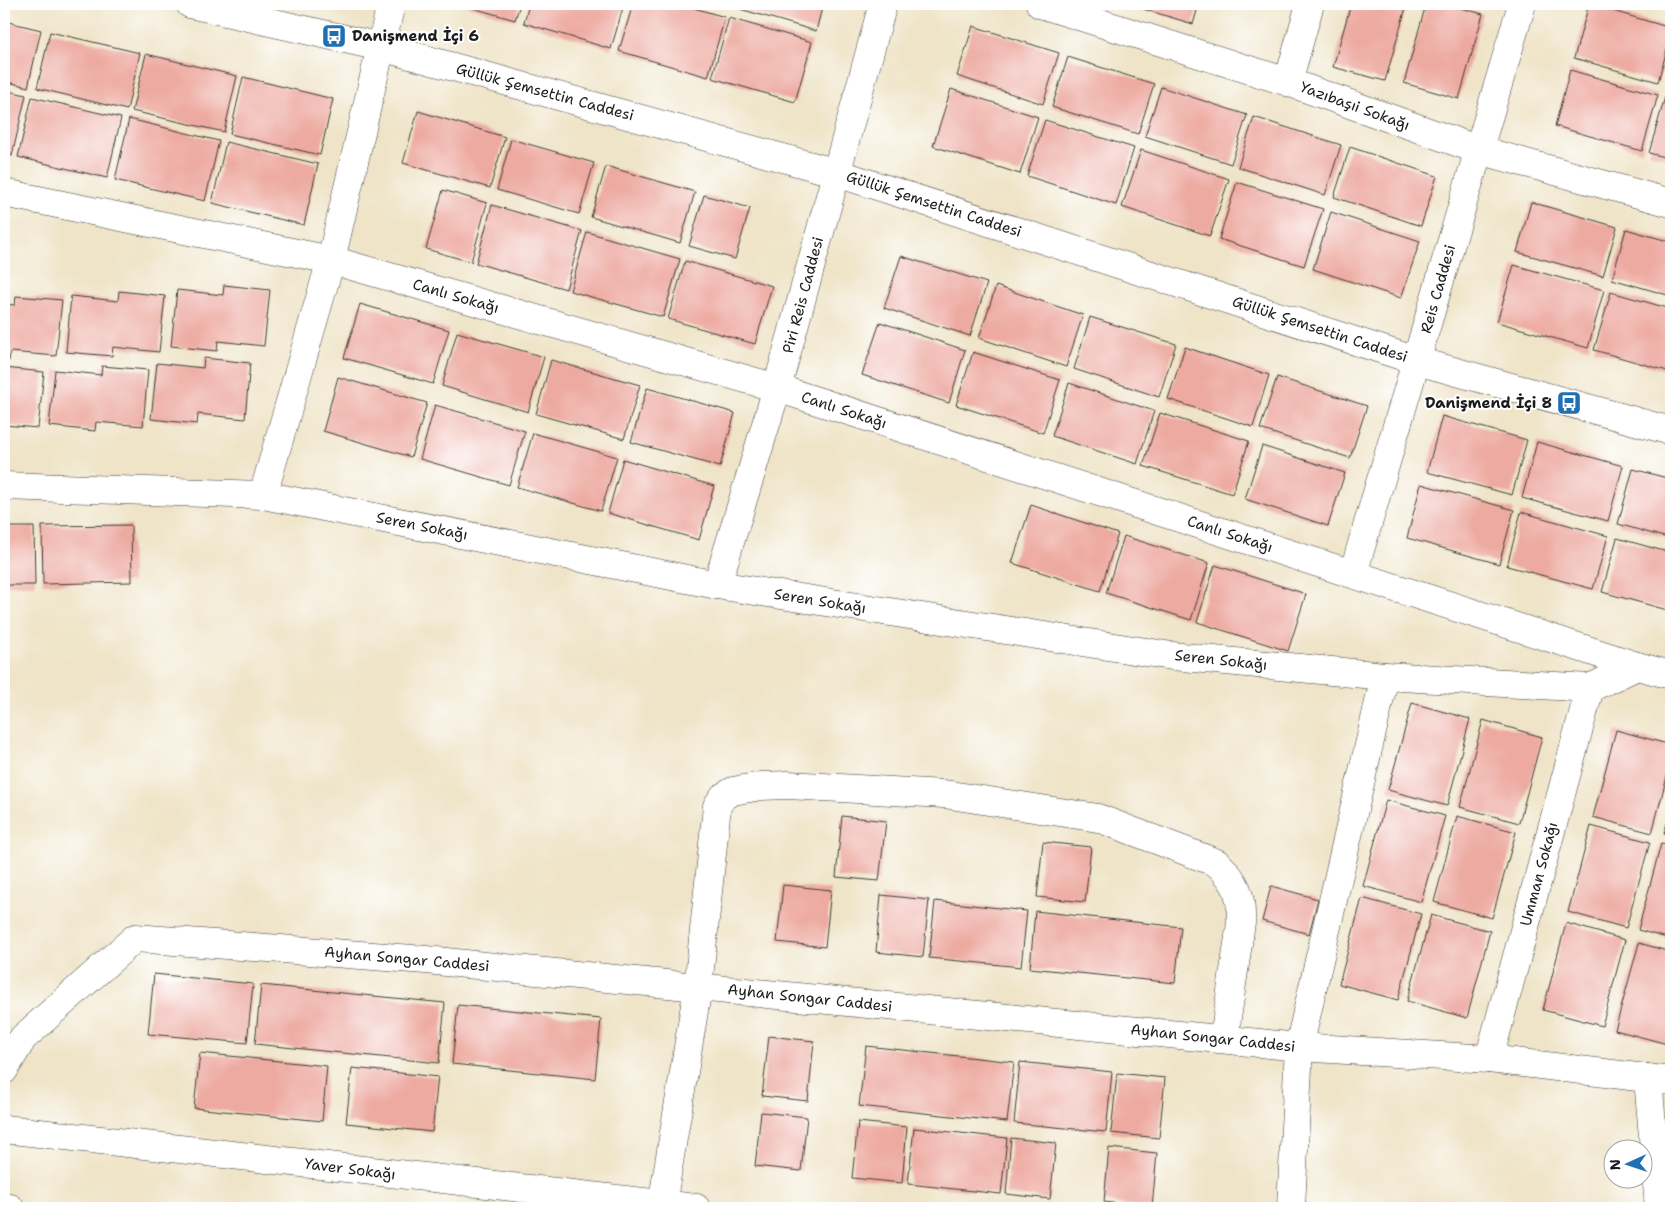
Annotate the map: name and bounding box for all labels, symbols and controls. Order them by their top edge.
bus stop icon: Danişmend İçi 6 [321,23,347,49]
place label: Danişmend İçi 6 [352,26,479,46]
street label: Güllük Şemsettin Caddesi [454,59,636,125]
street label: Yazıbaşıi Sokağı [1297,77,1413,135]
street label: Güllük Şemsettin Caddesi [844,166,1024,242]
street label: Piri Reis Caddesi [778,234,828,356]
street label: Reis Caddesi [1416,242,1460,336]
street label: Canlı Sokağı [410,274,502,318]
street label: Güllük Şemsettin Caddesi [1230,291,1410,367]
street label: Canlı Sokağı [799,387,889,433]
bus stop icon: Danişmend İçi 8 [1556,390,1582,416]
place label: Danişmend İçi 8 [1425,393,1552,413]
street label: Seren Sokağı [374,507,470,545]
street label: Canlı Sokağı [1185,511,1275,557]
street label: Seren Sokağı [773,584,867,618]
street label: Seren Sokağı [1174,645,1268,675]
street label: Umman Sokağı [1515,820,1563,928]
street label: Ayhan Songar Caddesi [324,942,490,976]
street label: Ayhan Songar Caddesi [727,979,893,1017]
street label: Ayhan Songar Caddesi [1130,1019,1296,1057]
north arrow [1602,1140,1652,1190]
street label: Yaver Sokağı [303,1153,397,1185]
text: N [1606,1159,1624,1171]

